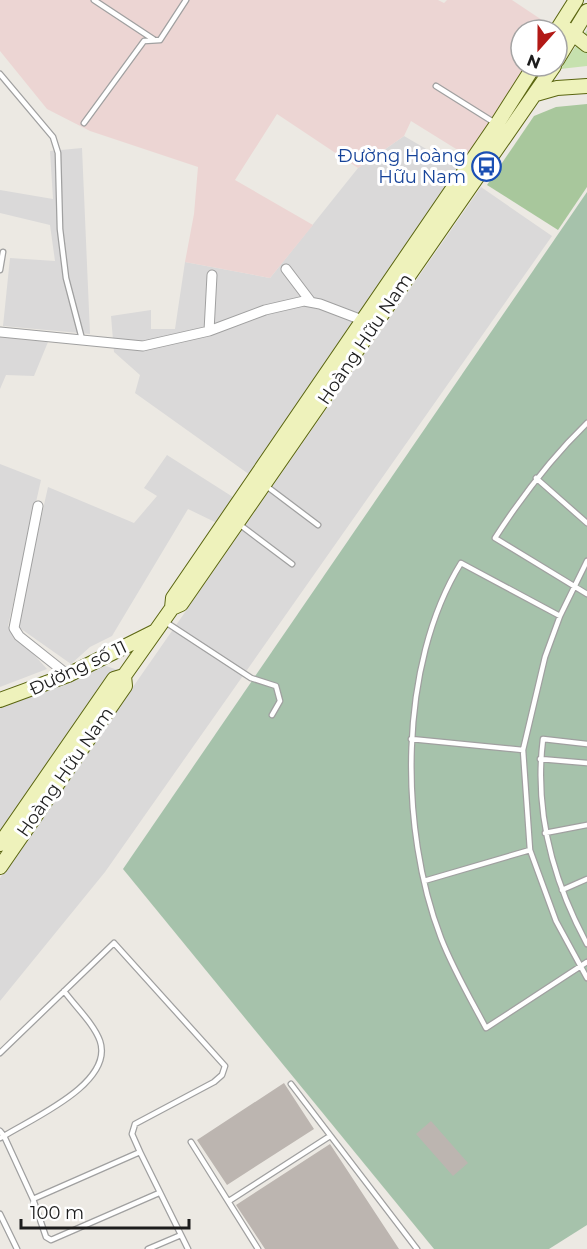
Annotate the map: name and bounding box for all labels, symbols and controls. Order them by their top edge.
north arrow [509,18,569,78]
text: N [524,50,543,73]
place label: Đường Hoàng Hữu Nam [338,145,466,188]
bus stop icon: Đường Hoàng Hữu Nam [471,150,503,182]
street label: Hoàng Hữu Nam [313,269,417,409]
street label: Đường số 11 [26,636,130,700]
street label: Hoàng Hữu Nam [12,703,118,841]
scale bar [21,1192,189,1230]
text: 100 m [30,1202,84,1224]

